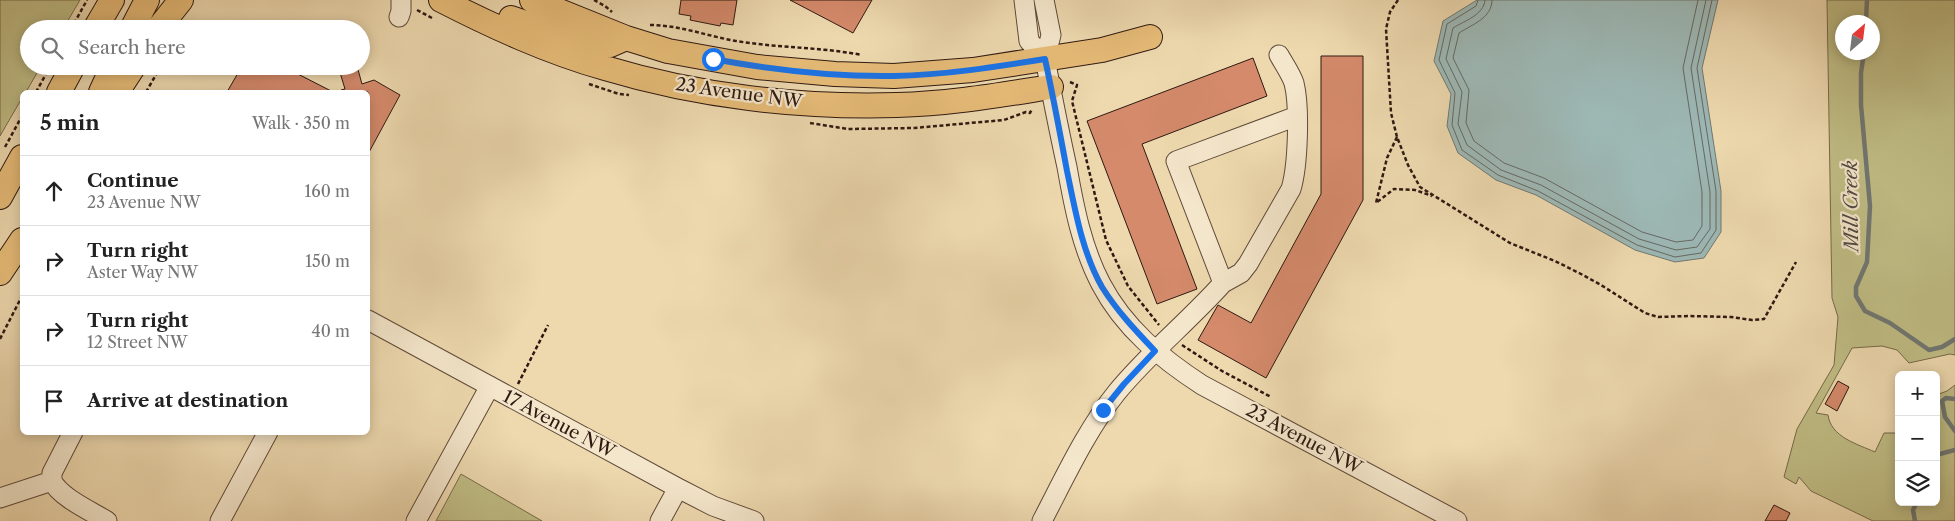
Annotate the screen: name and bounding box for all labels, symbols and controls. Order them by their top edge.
north arrow [1835,15,1880,60]
search box [20,20,370,75]
icon: search [38,34,66,62]
text: Search here [78,36,186,59]
route start [702,48,725,71]
street label: 23 Avenue NW [674,73,805,113]
text: 5 min [40,110,100,135]
text: Walk · 350 m [252,113,350,133]
water label: Mill Creek [1839,160,1863,254]
text: Continue [87,169,179,192]
icon: ahead [40,177,68,205]
text: 160 m [305,181,350,201]
text: 23 Avenue NW [87,192,200,212]
text: Turn right [87,239,188,262]
icon: right [40,247,68,275]
text: 150 m [305,251,350,271]
text: Aster Way NW [87,262,198,282]
text: Turn right [87,309,188,332]
icon: right [40,317,68,345]
text: 40 m [311,321,350,341]
text: 12 Street NW [87,332,188,352]
map controls [1895,371,1940,506]
button: + [1895,371,1940,416]
street label: 17 Avenue NW [499,385,620,463]
icon: arrive [40,387,68,415]
text: Arrive at destination [87,389,288,412]
route end [1092,399,1115,422]
street label: 23 Avenue NW [1242,399,1367,479]
button: − [1895,416,1940,461]
button: layers [1895,461,1940,506]

